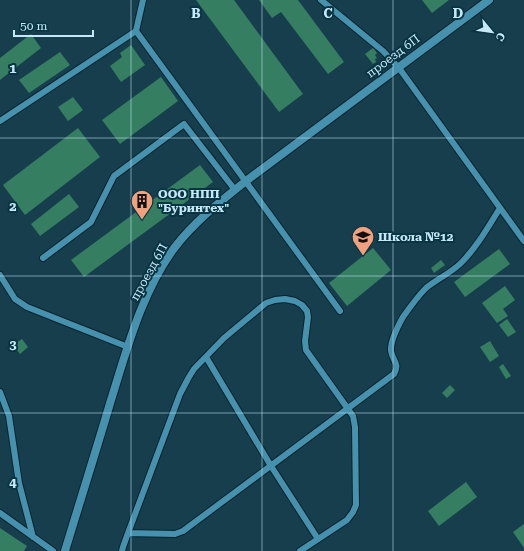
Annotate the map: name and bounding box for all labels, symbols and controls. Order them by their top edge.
text: B [191,6,201,21]
text: C [323,6,333,21]
text: D [453,6,463,21]
scale bar [14,12,93,38]
north arrow [472,12,512,52]
text: 50 m [20,19,47,33]
text: С [493,30,508,43]
street label: проезд 6П [364,31,422,81]
text: 1 [9,61,17,76]
place label: ООО НПП "Буринтех" [158,187,229,215]
building icon: ООО НПП "Буринтех" [129,188,155,221]
text: 2 [9,199,17,214]
school or university icon: Школа №12 [350,224,376,257]
place label: Школа №12 [378,230,454,244]
street label: проезд 6П [128,241,170,303]
text: 3 [9,337,17,352]
text: 4 [9,475,17,490]

